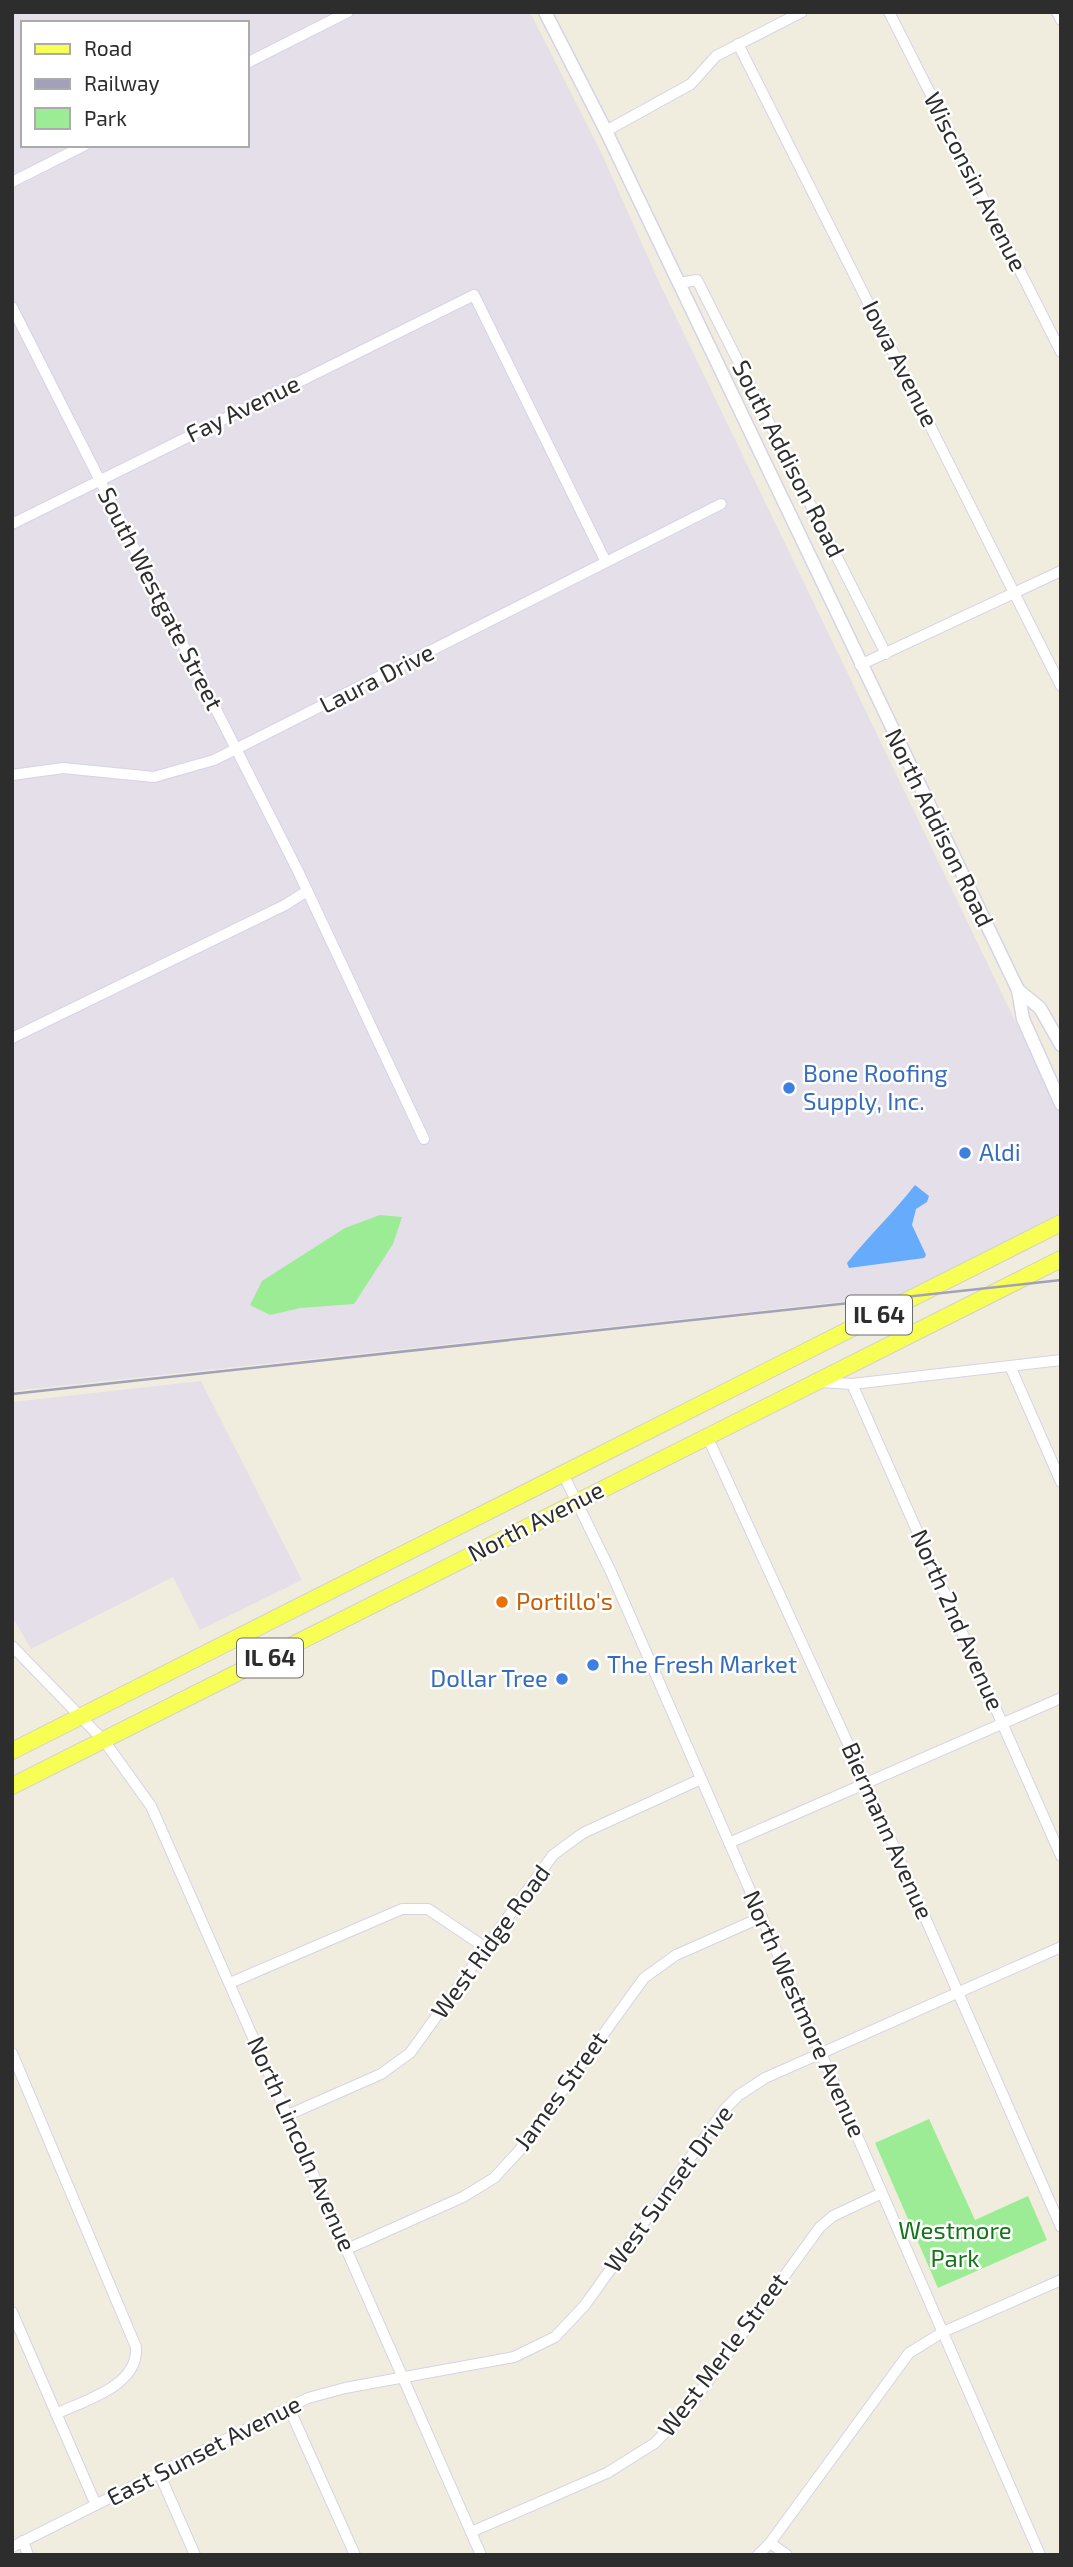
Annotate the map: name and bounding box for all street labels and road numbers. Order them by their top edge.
street label: Wisconsin Avenue [919,87,1034,276]
street label: Iowa Avenue [857,295,946,431]
street label: South Addison Road [727,355,852,562]
street label: Fay Avenue [181,368,304,448]
street label: South Westgate Street [93,482,230,714]
street label: Laura Drive [314,637,438,719]
street label: North Addison Road [880,724,1001,931]
road number: IL 64 [846,1296,912,1334]
street label: North Avenue [463,1474,608,1567]
street label: North 2nd Avenue [905,1524,1011,1714]
road number: IL 64 [237,1638,303,1678]
street label: Biermann Avenue [836,1737,940,1923]
street label: West Ridge Road [424,1858,555,2024]
street label: North Westmore Avenue [738,1886,873,2141]
street label: James Street [507,2025,613,2155]
street label: North Lincoln Avenue [242,2031,363,2255]
street label: West Sunset Drive [597,2099,738,2277]
street label: West Merle Street [651,2266,793,2442]
street label: East Sunset Avenue [101,2388,305,2511]

